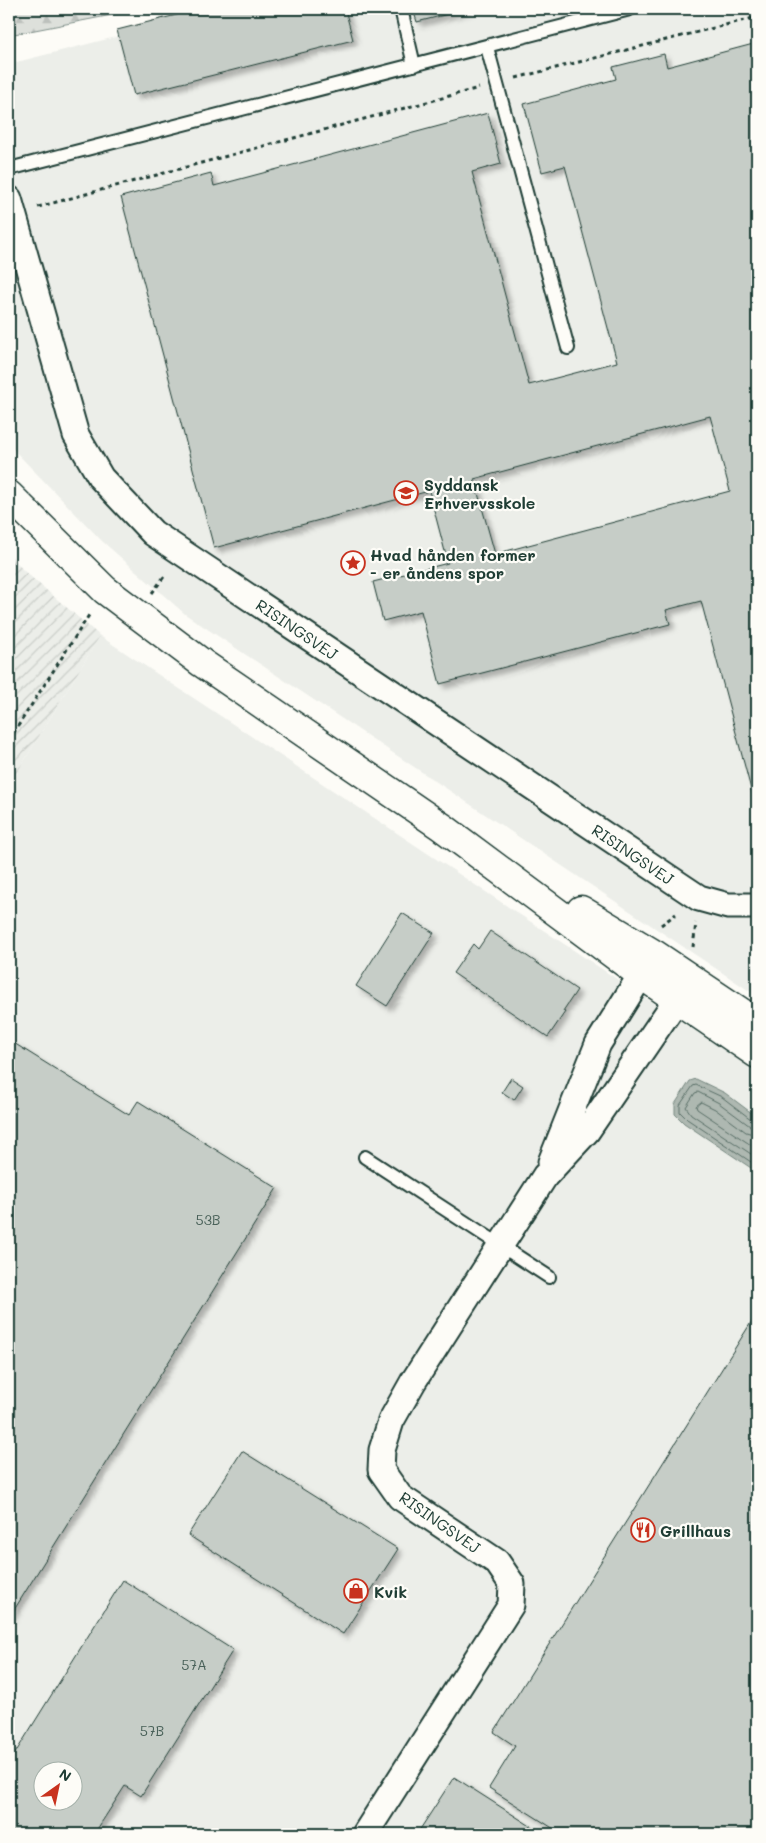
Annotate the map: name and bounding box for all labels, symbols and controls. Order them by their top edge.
place label: Syddansk Erhvervsskole [424,474,535,513]
school or university icon: Syddansk Erhvervsskole [393,480,419,506]
place label: Hvad hånden former - er åndens spor [370,544,536,583]
place icon: Hvad hånden former - er åndens spor [340,550,366,576]
street label: RISINGSVEJ [252,594,342,664]
street label: RISINGSVEJ [588,819,678,889]
house number: 53B [195,1210,221,1229]
street label: RISINGSVEJ [395,1486,485,1558]
restaurant icon: Grillhaus [630,1517,656,1543]
place label: Grillhaus [660,1520,731,1541]
shop icon: Kvik [343,1578,369,1604]
place label: Kvik [374,1581,407,1602]
house number: 57A [181,1655,207,1674]
house number: 57B [140,1721,164,1740]
north arrow [32,1760,82,1810]
text: N [56,1764,75,1786]

